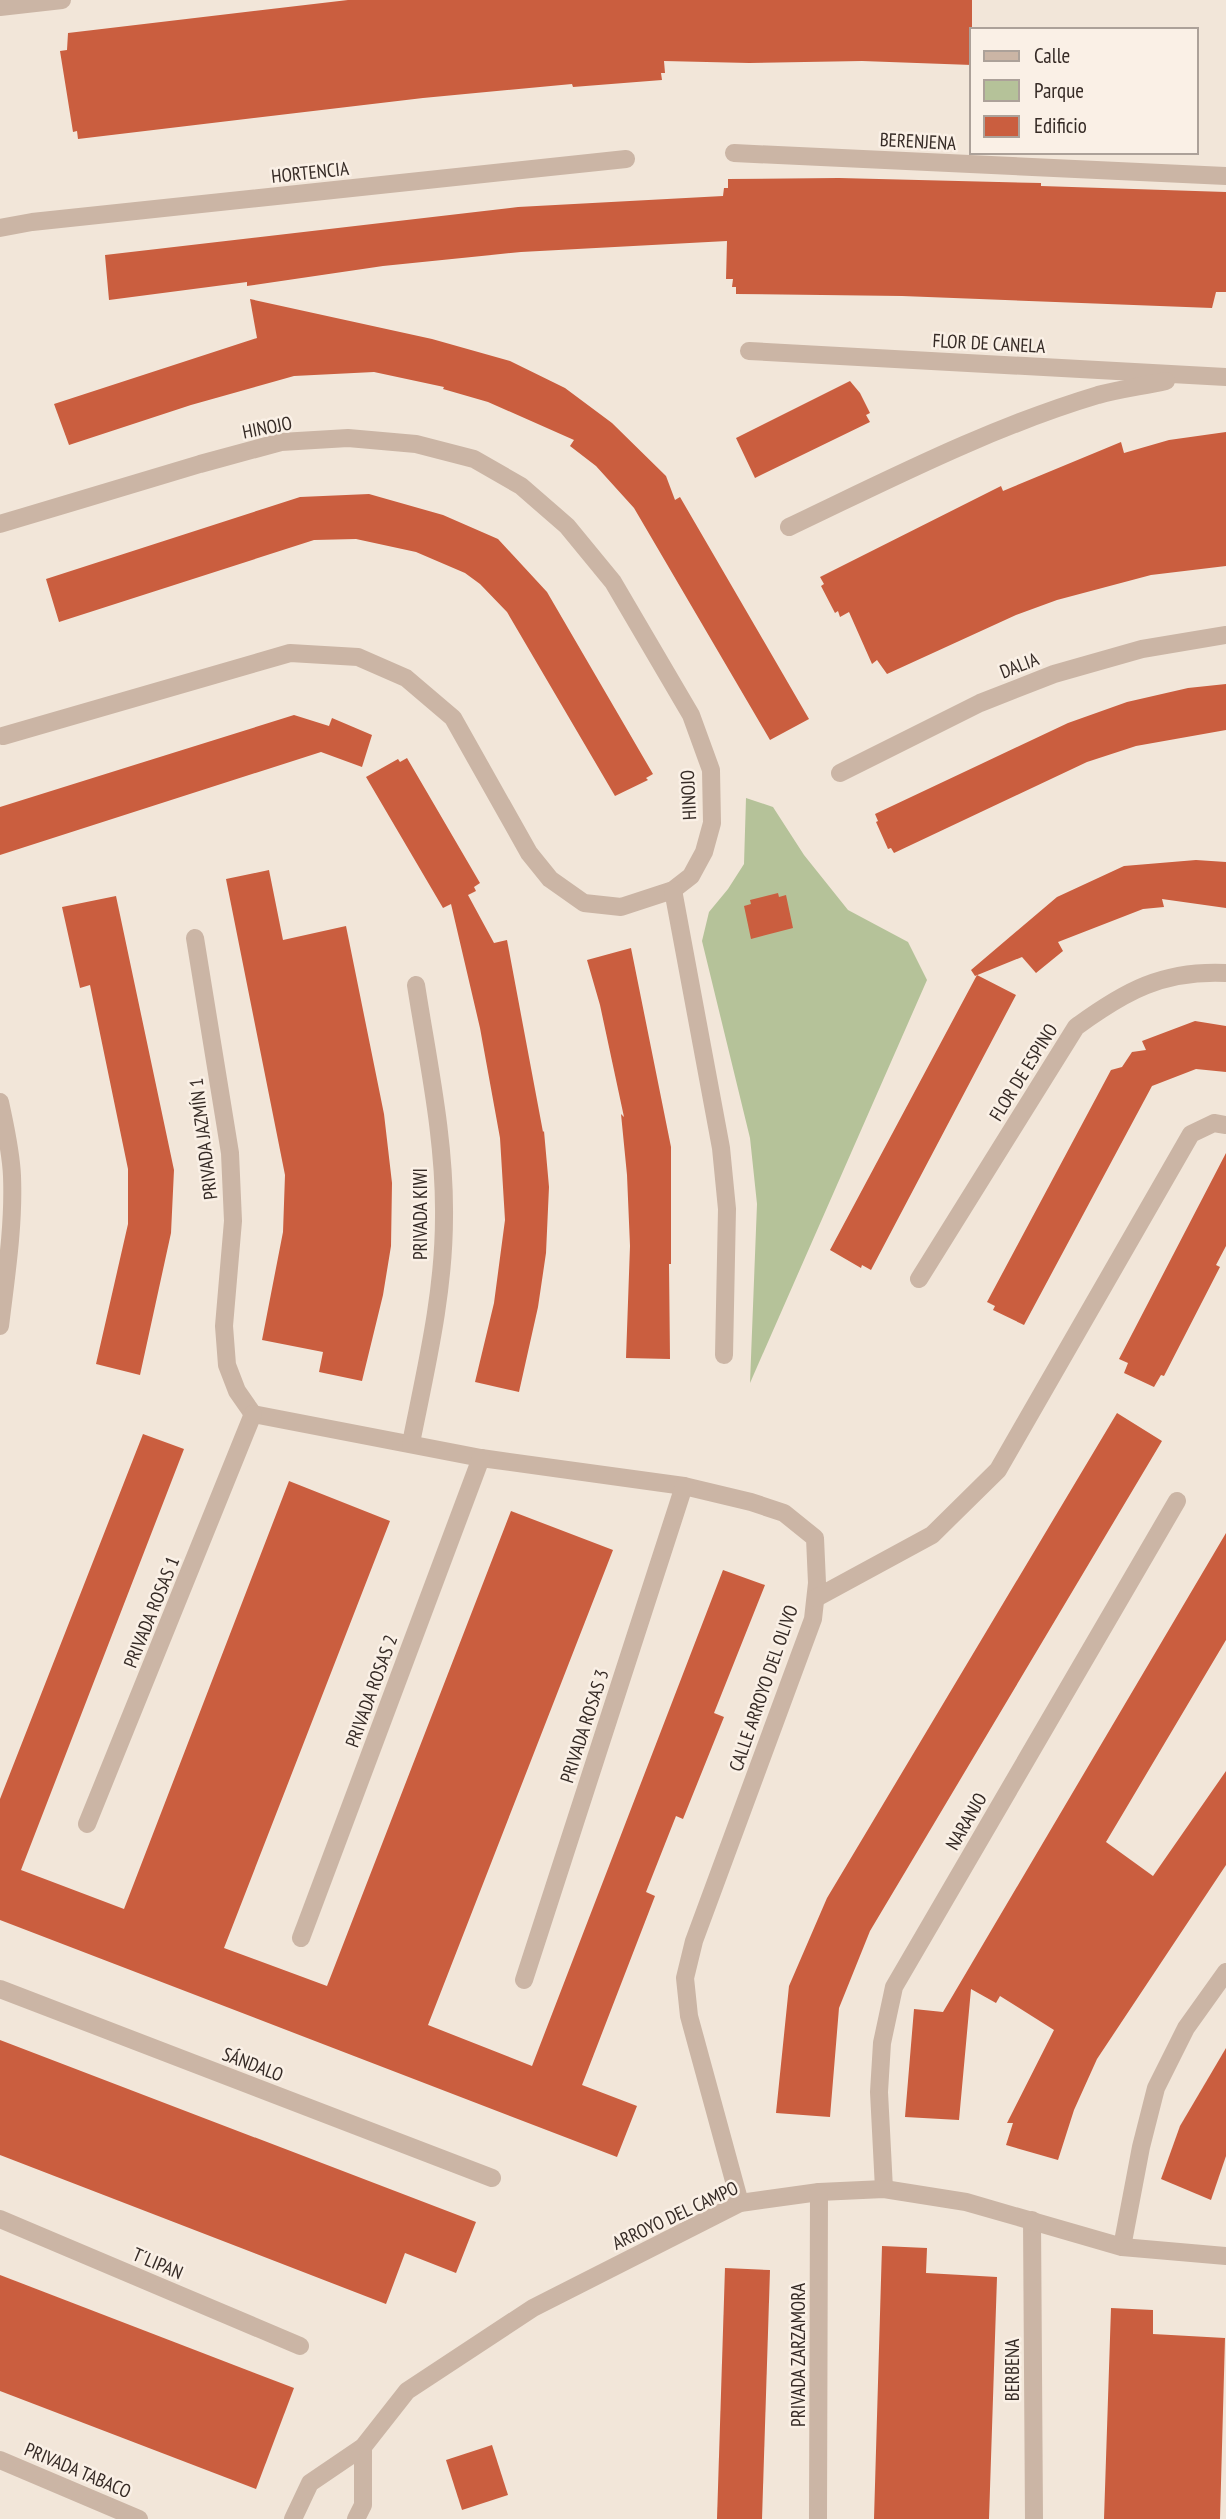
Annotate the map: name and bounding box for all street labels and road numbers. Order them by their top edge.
street label: BERENJENA [879,127,957,155]
street label: HORTENCIA [270,156,350,188]
street label: FLOR DE CANELA [932,328,1046,358]
street label: HINOJO [240,410,294,444]
street label: DALIA [996,647,1042,683]
street label: HINOJO [675,769,701,821]
street label: FLOR DE ESPINO [984,1019,1062,1125]
street label: PRIVADA JAZMÍN 1 [184,1077,222,1201]
street label: PRIVADA KIWI [408,1168,432,1260]
street label: PRIVADA ROSAS 1 [118,1553,184,1671]
street label: CALLE ARROYO DEL OLIVO [723,1602,803,1774]
street label: PRIVADA ROSAS 2 [340,1631,402,1751]
street label: PRIVADA ROSAS 3 [554,1666,614,1786]
street label: NARANJO [940,1788,992,1854]
street label: SÁNDALO [219,2041,287,2087]
street label: ARROYO DEL CAMPO [608,2175,742,2255]
street label: T´LIPAN [129,2242,187,2284]
street label: PRIVADA ZARZAMORA [786,2283,810,2427]
street label: BERBENA [1000,2339,1024,2401]
street label: PRIVADA TABACO [21,2437,135,2503]

